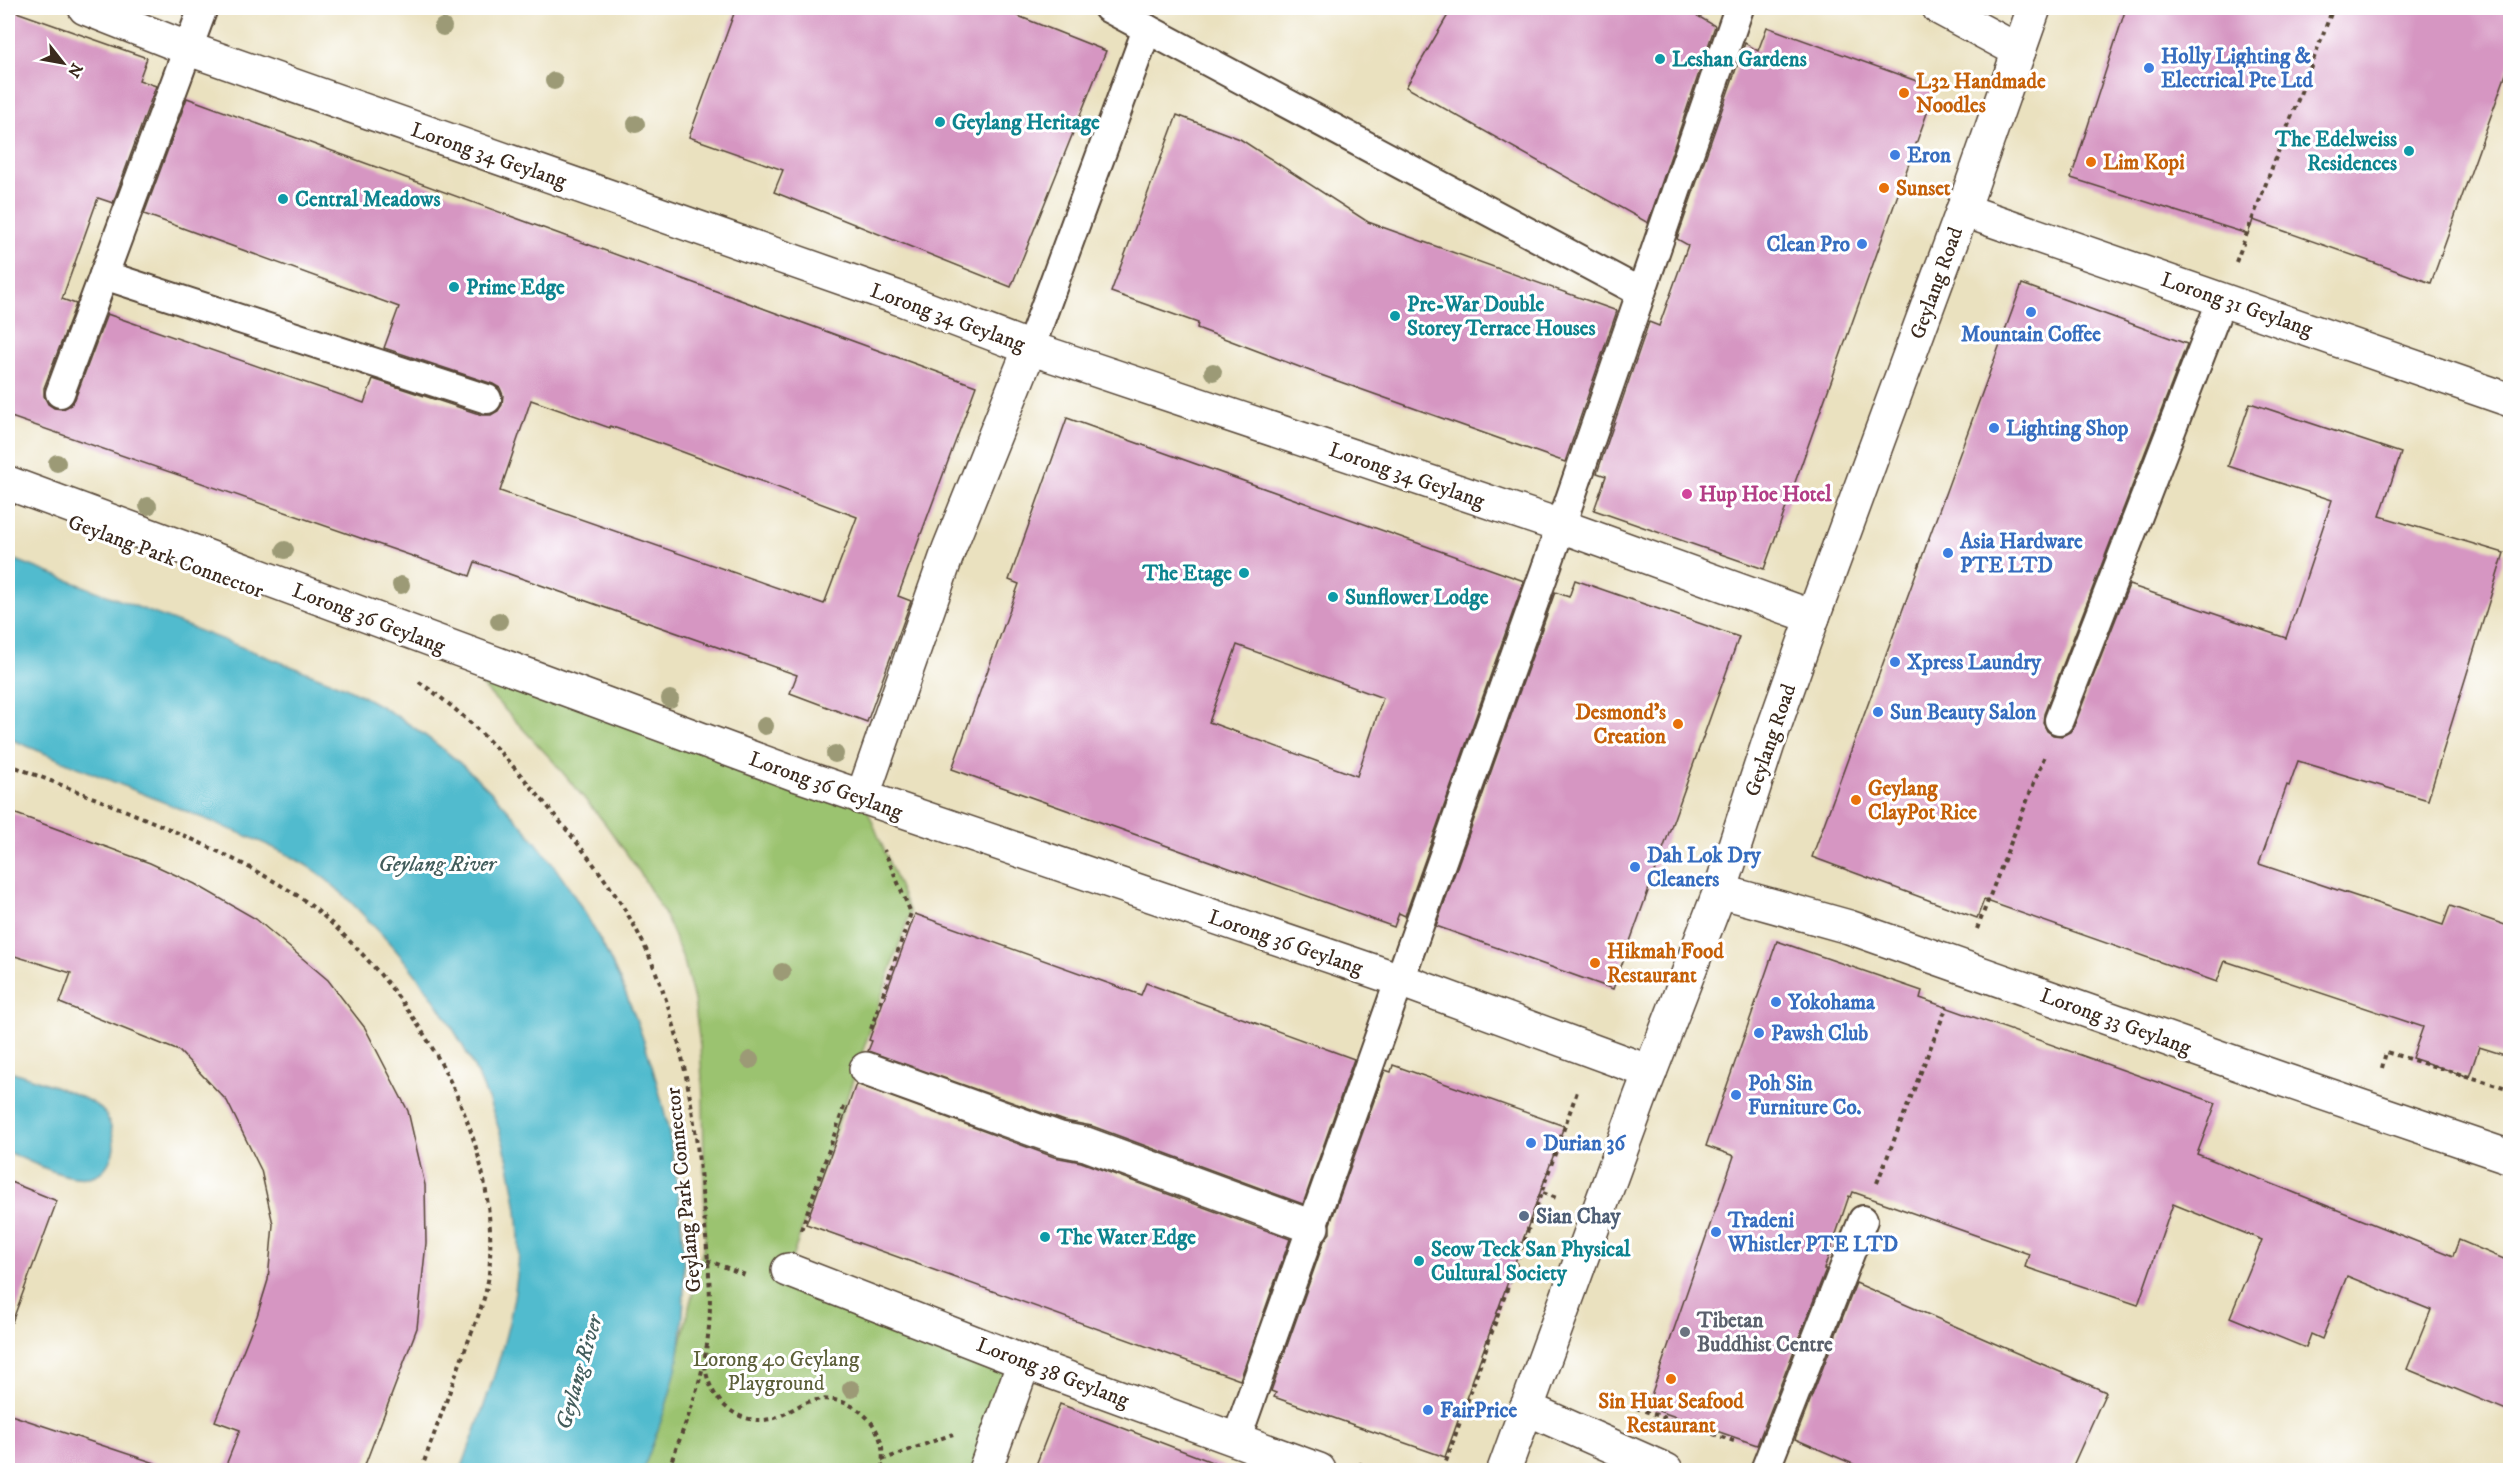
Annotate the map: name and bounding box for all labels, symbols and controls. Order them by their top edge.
north arrow [33,33,93,93]
place label: Holly Lighting & Electrical Pte Ltd [2161,44,2314,94]
place label: Leshan Gardens [1672,47,1807,73]
marker: Leshan Gardens [1653,52,1667,66]
text: N [63,59,87,81]
marker: Holly Lighting & Electrical Pte Ltd [2142,61,2156,75]
place label: L32 Handmade Noodles [1916,69,2046,119]
marker: L32 Handmade Noodles [1897,86,1911,100]
place label: Geylang Heritage [952,110,1100,136]
marker: Geylang Heritage [933,115,947,129]
street label: Lorong 34 Geylang [407,117,571,195]
place label: The Edelweiss Residences [2274,127,2397,177]
place label: Eron [1907,143,1952,169]
marker: The Edelweiss Residences [2402,144,2416,158]
marker: Eron [1888,148,1902,162]
place label: Lim Kopi [2103,150,2185,176]
marker: Lim Kopi [2084,155,2098,169]
place label: Sunset [1896,176,1951,202]
marker: Sunset [1877,181,1891,195]
place label: Central Meadows [295,187,440,213]
marker: Central Meadows [276,192,290,206]
street label: Geylang Road [1905,223,1969,343]
place label: Clean Pro [1766,232,1850,258]
marker: Clean Pro [1855,237,1869,251]
street label: Lorong 31 Geylang [2158,267,2317,343]
place label: Prime Edge [466,275,565,301]
street label: Lorong 34 Geylang [867,278,1029,358]
marker: Prime Edge [447,280,461,294]
place label: Pre-War Double Storey Terrace Houses [1407,292,1596,342]
marker: Mountain Coffee [2024,305,2038,319]
marker: Pre-War Double Storey Terrace Houses [1388,309,1402,323]
place label: Mountain Coffee [1961,322,2101,348]
place label: Lighting Shop [2006,416,2129,442]
marker: Lighting Shop [1987,421,2001,435]
street label: Lorong 34 Geylang [1325,437,1489,515]
place label: Hup Hoe Hotel [1699,482,1832,508]
marker: Hup Hoe Hotel [1680,487,1694,501]
street label: Geylang Park Connector [64,509,267,604]
place label: Asia Hardware PTE LTD [1959,529,2083,579]
marker: Asia Hardware PTE LTD [1941,546,1955,560]
place label: The Etage [1142,561,1232,587]
marker: The Etage [1237,566,1251,580]
street label: Lorong 36 Geylang [289,578,449,660]
place label: Sunflower Lodge [1345,585,1489,611]
marker: Sunflower Lodge [1326,590,1340,604]
place label: Xpress Laundry [1907,650,2042,676]
marker: Xpress Laundry [1888,655,1902,669]
street label: Geylang Road [1740,680,1803,800]
place label: Desmond's Creation [1575,700,1667,750]
place label: Sun Beauty Salon [1890,700,2037,726]
marker: Sun Beauty Salon [1871,705,1885,719]
marker: Desmond's Creation [1671,717,1685,731]
street label: Lorong 36 Geylang [745,746,907,826]
place label: Geylang ClayPot Rice [1868,776,1977,826]
marker: Geylang ClayPot Rice [1849,793,1863,807]
place label: Dah Lok Dry Cleaners [1647,843,1762,893]
water label: Geylang River [378,851,498,878]
marker: Dah Lok Dry Cleaners [1628,860,1642,874]
street label: Lorong 36 Geylang [1205,904,1367,982]
place label: Hikmah Food Restaurant [1607,939,1724,989]
marker: Hikmah Food Restaurant [1588,956,1602,970]
street label: Lorong 33 Geylang [2037,983,2195,1062]
place label: Yokohama [1787,990,1876,1016]
marker: Yokohama [1769,995,1783,1009]
place label: Pawsh Club [1771,1021,1868,1047]
marker: Pawsh Club [1752,1026,1766,1040]
place label: Poh Sin Furniture Co. [1748,1071,1862,1121]
street label: Geylang Park Connector [660,1086,708,1294]
marker: Poh Sin Furniture Co. [1729,1088,1743,1102]
place label: Durian 36 [1543,1131,1626,1157]
marker: Durian 36 [1524,1136,1538,1150]
place label: Sian Chay [1536,1204,1622,1230]
place label: Tradeni Whistler PTE LTD [1727,1208,1899,1258]
marker: Sian Chay [1517,1209,1531,1223]
place label: The Water Edge [1056,1225,1196,1251]
marker: Tradeni Whistler PTE LTD [1709,1225,1723,1239]
marker: The Water Edge [1038,1230,1052,1244]
place label: Seow Teck San Physical Cultural Society [1431,1237,1631,1287]
marker: Seow Teck San Physical Cultural Society [1412,1254,1426,1268]
place label: Tibetan Buddhist Centre [1696,1308,1833,1358]
water label: Geylang River [550,1310,609,1433]
marker: Tibetan Buddhist Centre [1678,1325,1692,1339]
street label: Lorong 38 Geylang [973,1332,1133,1414]
park label: Lorong 40 Geylang Playground [693,1347,860,1397]
marker: Sin Huat Seafood Restaurant [1664,1372,1678,1386]
place label: Sin Huat Seafood Restaurant [1598,1389,1744,1439]
place label: FairPrice [1440,1398,1517,1424]
marker: FairPrice [1421,1403,1435,1417]

